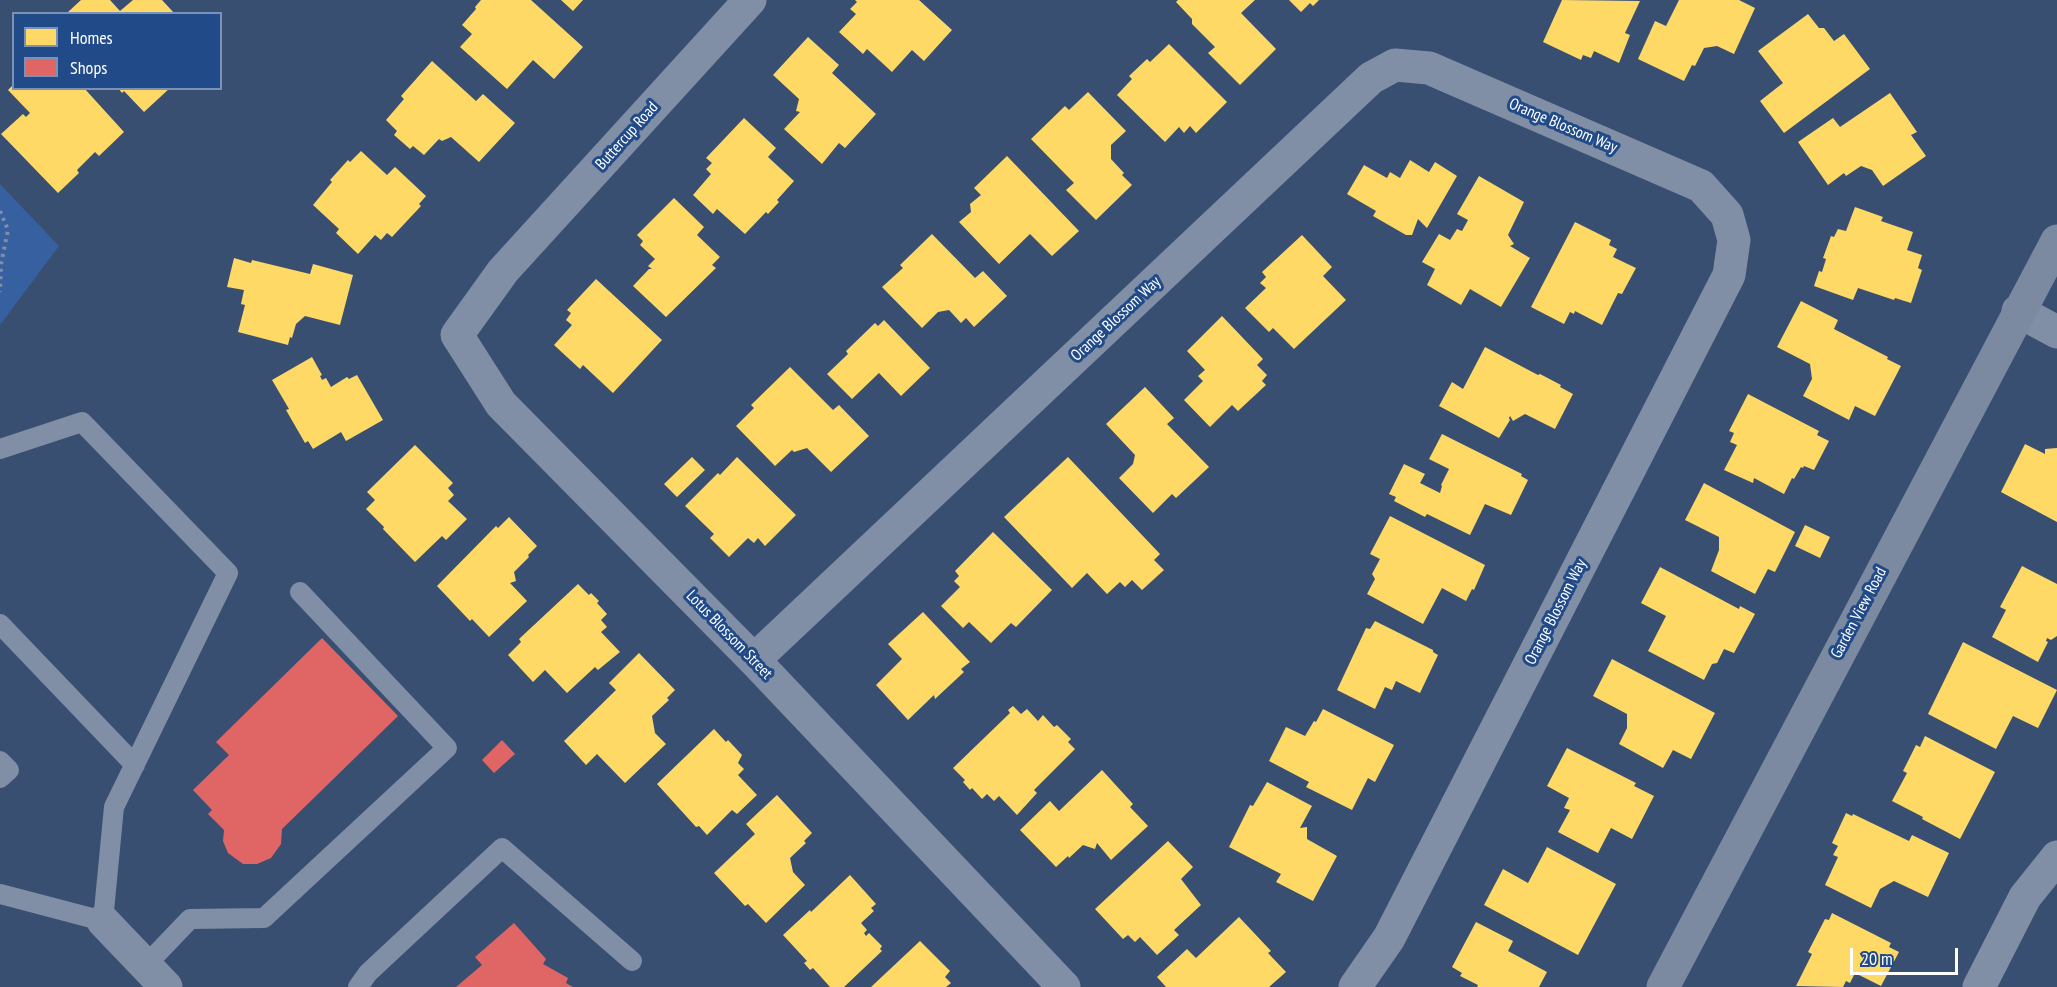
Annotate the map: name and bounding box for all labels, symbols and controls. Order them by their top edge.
legend [12,12,222,90]
text: Homes [70,26,113,49]
text: Shops [70,56,107,79]
street label: Orange Blossom Way [1506,95,1620,157]
street label: Buttercup Road [592,98,662,174]
street label: Orange Blossom Way [1067,272,1165,366]
street label: Orange Blossom Way [1521,556,1591,668]
street label: Garden View Road [1827,564,1891,662]
street label: Lotus Blossom Street [682,587,776,683]
scale bar [1853,936,1961,974]
text: 20 m [1861,947,1893,970]

